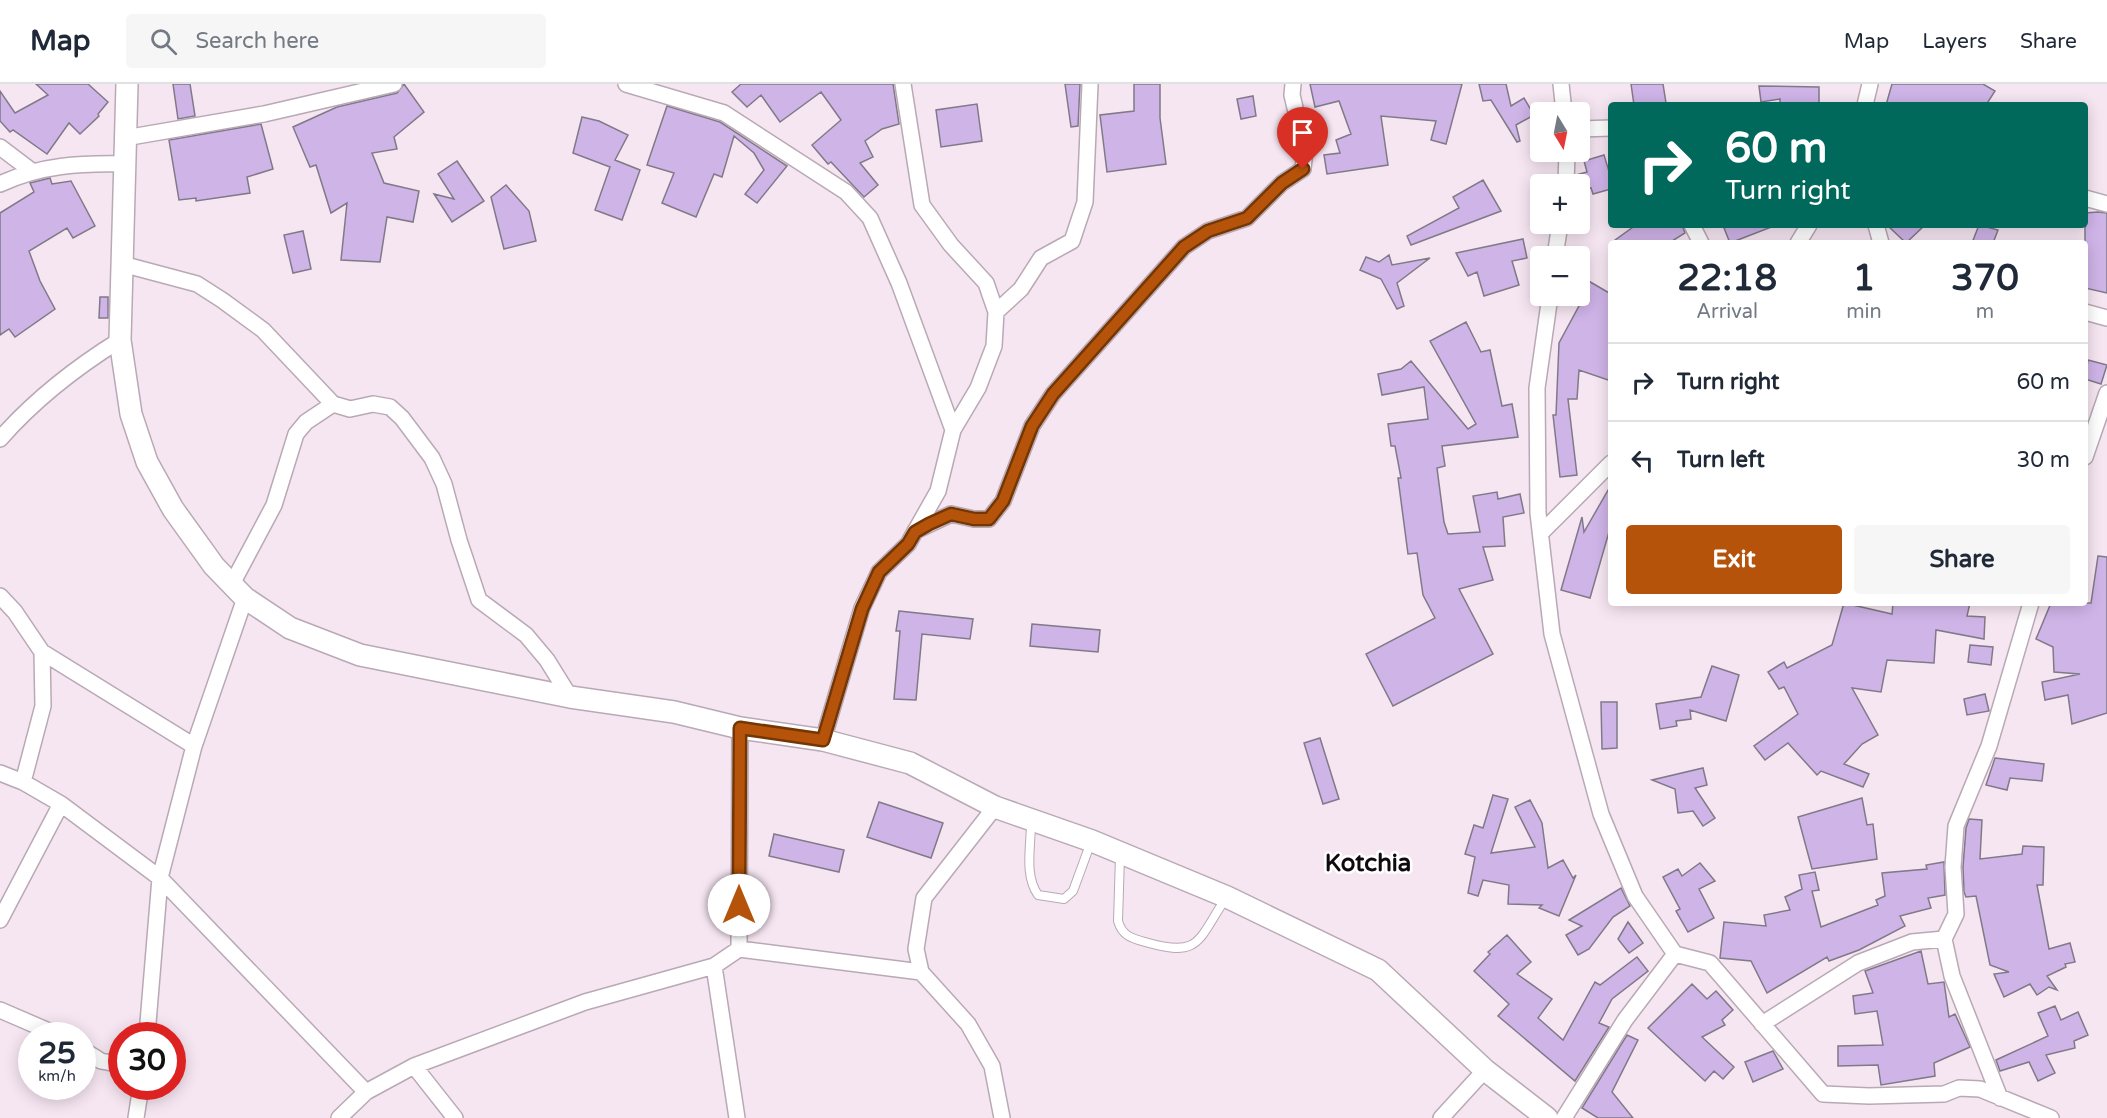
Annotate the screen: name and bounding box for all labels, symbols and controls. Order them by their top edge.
search box [126,14,546,68]
text: Map [30,24,90,58]
icon: search [147,25,180,58]
text: Search here [195,28,319,54]
text: Map [1844,29,1889,54]
text: Layers [1922,29,1987,54]
text: Share [2020,29,2077,54]
north arrow [1530,102,1590,162]
map controls [1530,102,1590,306]
pin [1277,107,1328,169]
icon: arrive [1286,116,1319,149]
text: 60 m [1725,123,1827,174]
icon: right [1626,126,1704,204]
button: + [1530,174,1590,234]
text: Turn right [1725,174,1851,207]
button: − [1530,246,1590,306]
text: 22:18 [1677,257,1777,300]
text: 1 [1853,257,1875,300]
text: 370 [1951,257,2019,300]
text: Arrival [1696,300,1758,324]
text: min [1846,300,1882,324]
text: m [1976,300,1994,324]
icon: right [1626,366,1659,399]
text: Turn right [1677,369,1779,395]
text: 60 m [2016,369,2070,395]
icon: left [1626,444,1659,477]
text: Turn left [1677,447,1765,473]
text: 30 m [2016,447,2070,473]
button: Exit [1626,525,1842,594]
button: Share [1854,525,2070,594]
district label: Kotchia [1325,849,1411,878]
position arrow [707,873,771,937]
speed limit sign: 30 [108,1022,186,1100]
text: 25 [38,1035,76,1072]
text: km/h [38,1067,76,1085]

